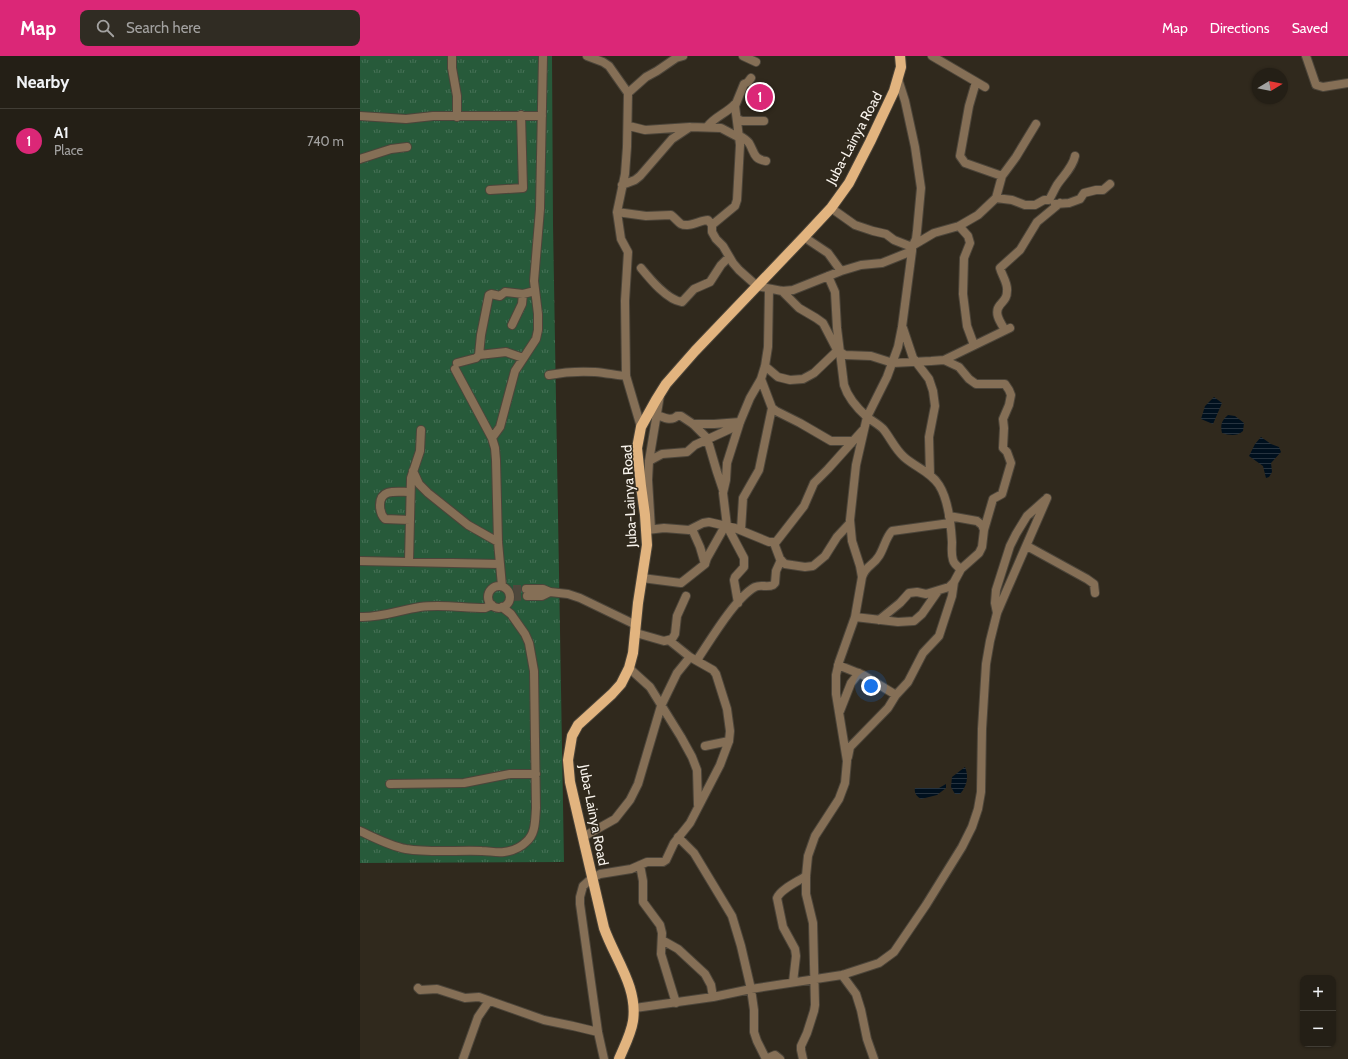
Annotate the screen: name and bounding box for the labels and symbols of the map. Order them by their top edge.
north arrow [1252,68,1288,104]
pin: 1 [747,82,773,112]
street label: Juba-Lainya Road [821,88,886,188]
street label: Juba-Lainya Road [617,444,641,549]
your location [861,676,881,696]
street label: Juba-Lainya Road [575,762,613,867]

